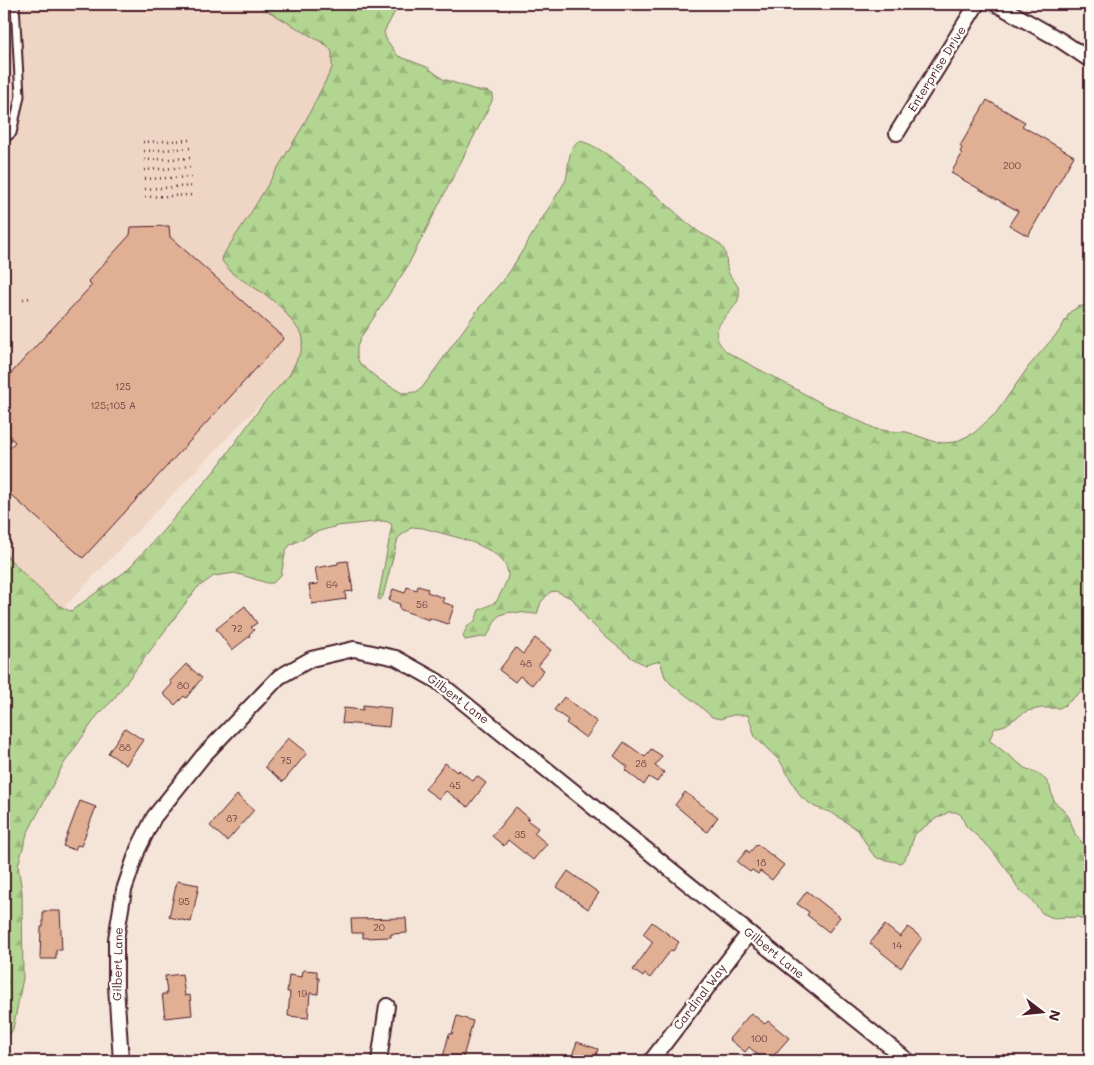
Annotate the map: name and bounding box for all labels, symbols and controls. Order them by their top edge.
street label: Enterprise Drive [903,23,969,114]
house number: 200 [1003,158,1021,172]
house number: 125 [115,379,131,393]
house number: 125;105 A [90,398,136,412]
house number: 64 [326,577,338,591]
house number: 56 [416,597,428,611]
house number: 72 [231,621,243,635]
house number: 48 [520,656,532,670]
street label: Gilbert Lane [424,670,493,727]
house number: 80 [177,678,189,692]
house number: 88 [119,740,131,754]
house number: 75 [280,753,292,767]
house number: 28 [635,756,647,770]
house number: 45 [449,778,461,792]
house number: 87 [226,811,238,825]
house number: 35 [514,827,526,841]
house number: 18 [756,855,766,869]
house number: 95 [178,894,190,908]
house number: 20 [373,920,385,934]
street label: Gilbert Lane [741,923,808,982]
street label: Gilbert Lane [108,927,126,1001]
house number: 14 [892,938,902,952]
street label: Cardinal Way [669,960,729,1033]
house number: 19 [297,986,307,1000]
north arrow [1016,988,1066,1038]
text: N [1044,1008,1066,1023]
house number: 100 [751,1031,767,1045]

